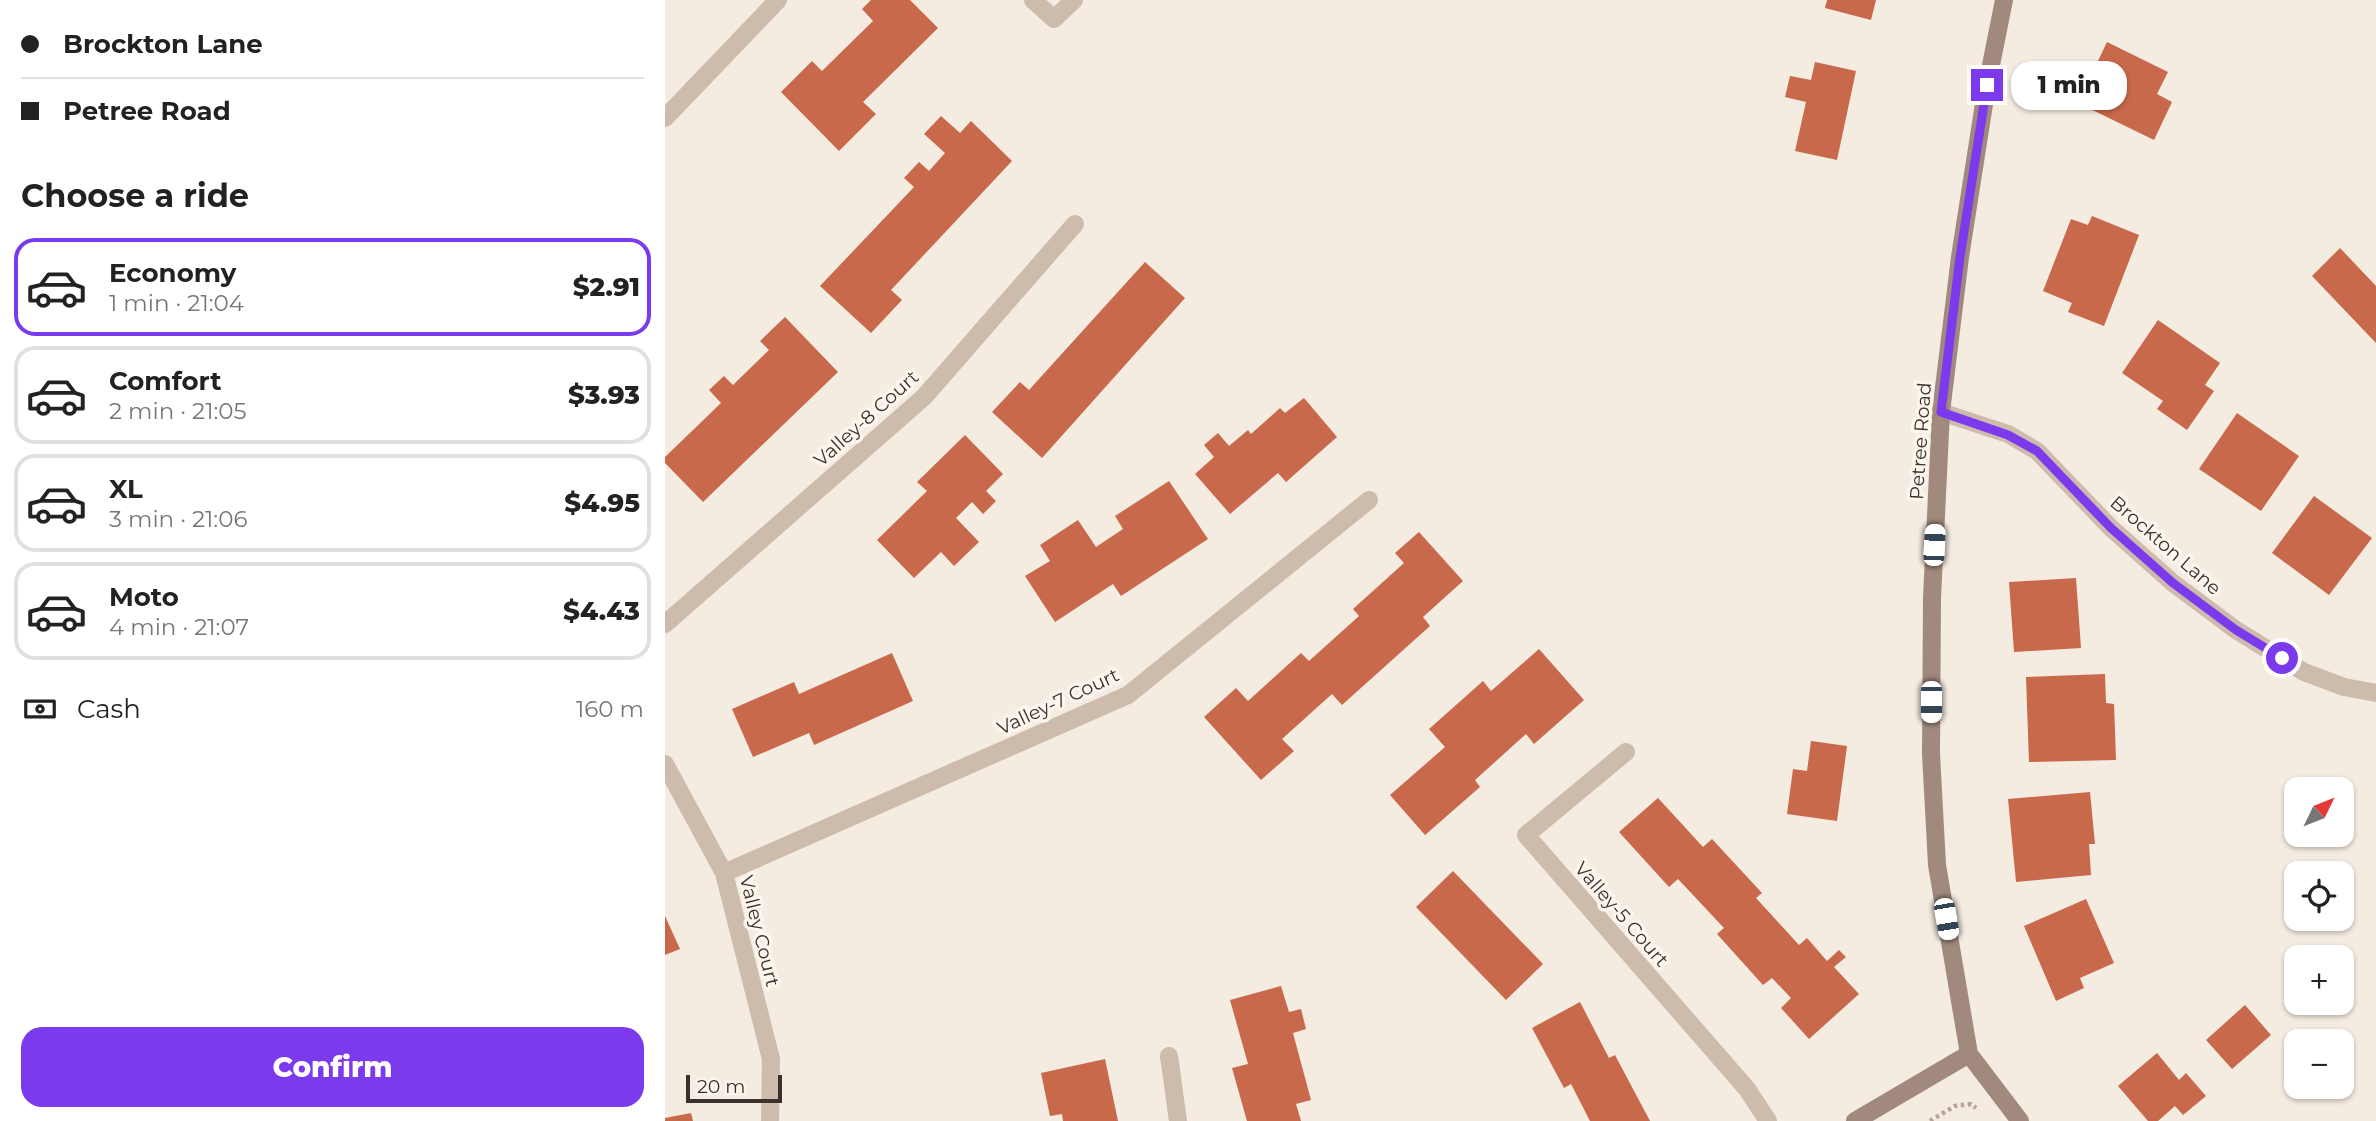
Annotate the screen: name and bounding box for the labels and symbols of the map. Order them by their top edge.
callout: 1 min [2011,60,2127,110]
route end [1971,69,2003,101]
street label: Valley-8 Court [809,365,924,471]
street label: Petree Road [1905,382,1936,500]
street label: Brockton Lane [2106,491,2226,600]
car [1923,523,1946,567]
route start [2266,642,2298,674]
street label: Valley-7 Court [994,663,1123,740]
car [1921,681,1942,723]
north arrow [2284,777,2354,847]
street label: Valley-5 Court [1570,857,1674,972]
street label: Valley Court [735,873,784,989]
car [1933,896,1960,942]
scale bar [686,1072,782,1104]

